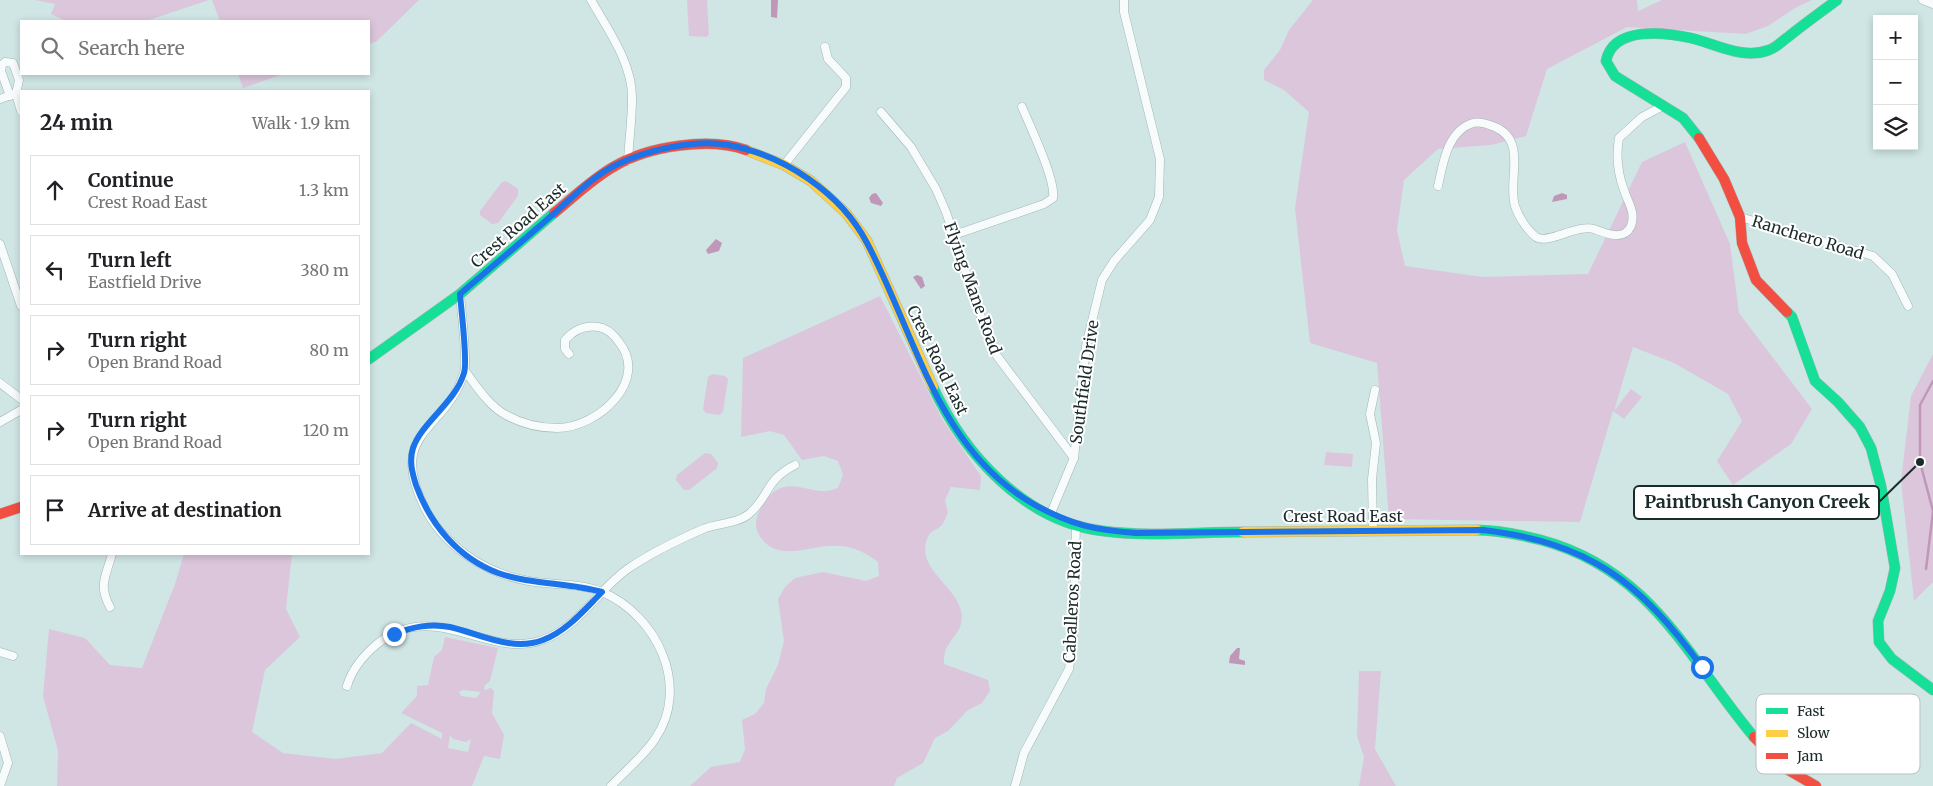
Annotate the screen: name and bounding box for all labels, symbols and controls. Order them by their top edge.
map controls [1873,15,1918,150]
button: + [1873,15,1918,60]
search box [20,20,370,75]
icon: search [38,34,66,62]
text: Search here [78,36,185,60]
button: − [1873,60,1918,105]
button: layers [1873,105,1918,150]
text: 24 min [40,109,113,136]
text: Walk · 1.9 km [252,113,350,133]
text: Continue [88,168,174,192]
icon: ahead [41,176,69,204]
street label: Crest Road East [466,178,570,272]
text: 1.3 km [299,180,349,200]
text: Crest Road East [88,192,208,212]
street label: Ranchero Road [1750,211,1867,264]
street label: Flying Mane Road [940,219,1006,357]
text: Turn left [88,248,172,272]
icon: left [41,256,69,284]
text: 380 m [301,260,349,280]
text: Eastfield Drive [88,272,201,292]
street label: Crest Road East [903,302,974,419]
street label: Southfield Drive [1065,319,1103,445]
text: Turn right [88,328,187,352]
icon: right [41,336,69,364]
text: 80 m [310,340,349,360]
text: Open Brand Road [88,352,222,372]
text: Turn right [88,408,187,432]
icon: right [41,416,69,444]
text: 120 m [303,420,349,440]
text: Open Brand Road [88,432,222,452]
callout: Paintbrush Canyon Creek [1634,486,1879,519]
text: Paintbrush Canyon Creek [1644,490,1870,513]
icon: arrive [41,496,69,524]
text: Arrive at destination [88,498,282,522]
street label: Crest Road East [1283,506,1404,526]
street label: Caballeros Road [1059,540,1085,664]
route end [383,623,406,646]
route start [1691,656,1714,679]
legend [1756,694,1920,774]
text: Fast [1797,702,1825,720]
text: Slow [1797,724,1830,742]
text: Jam [1796,747,1823,765]

